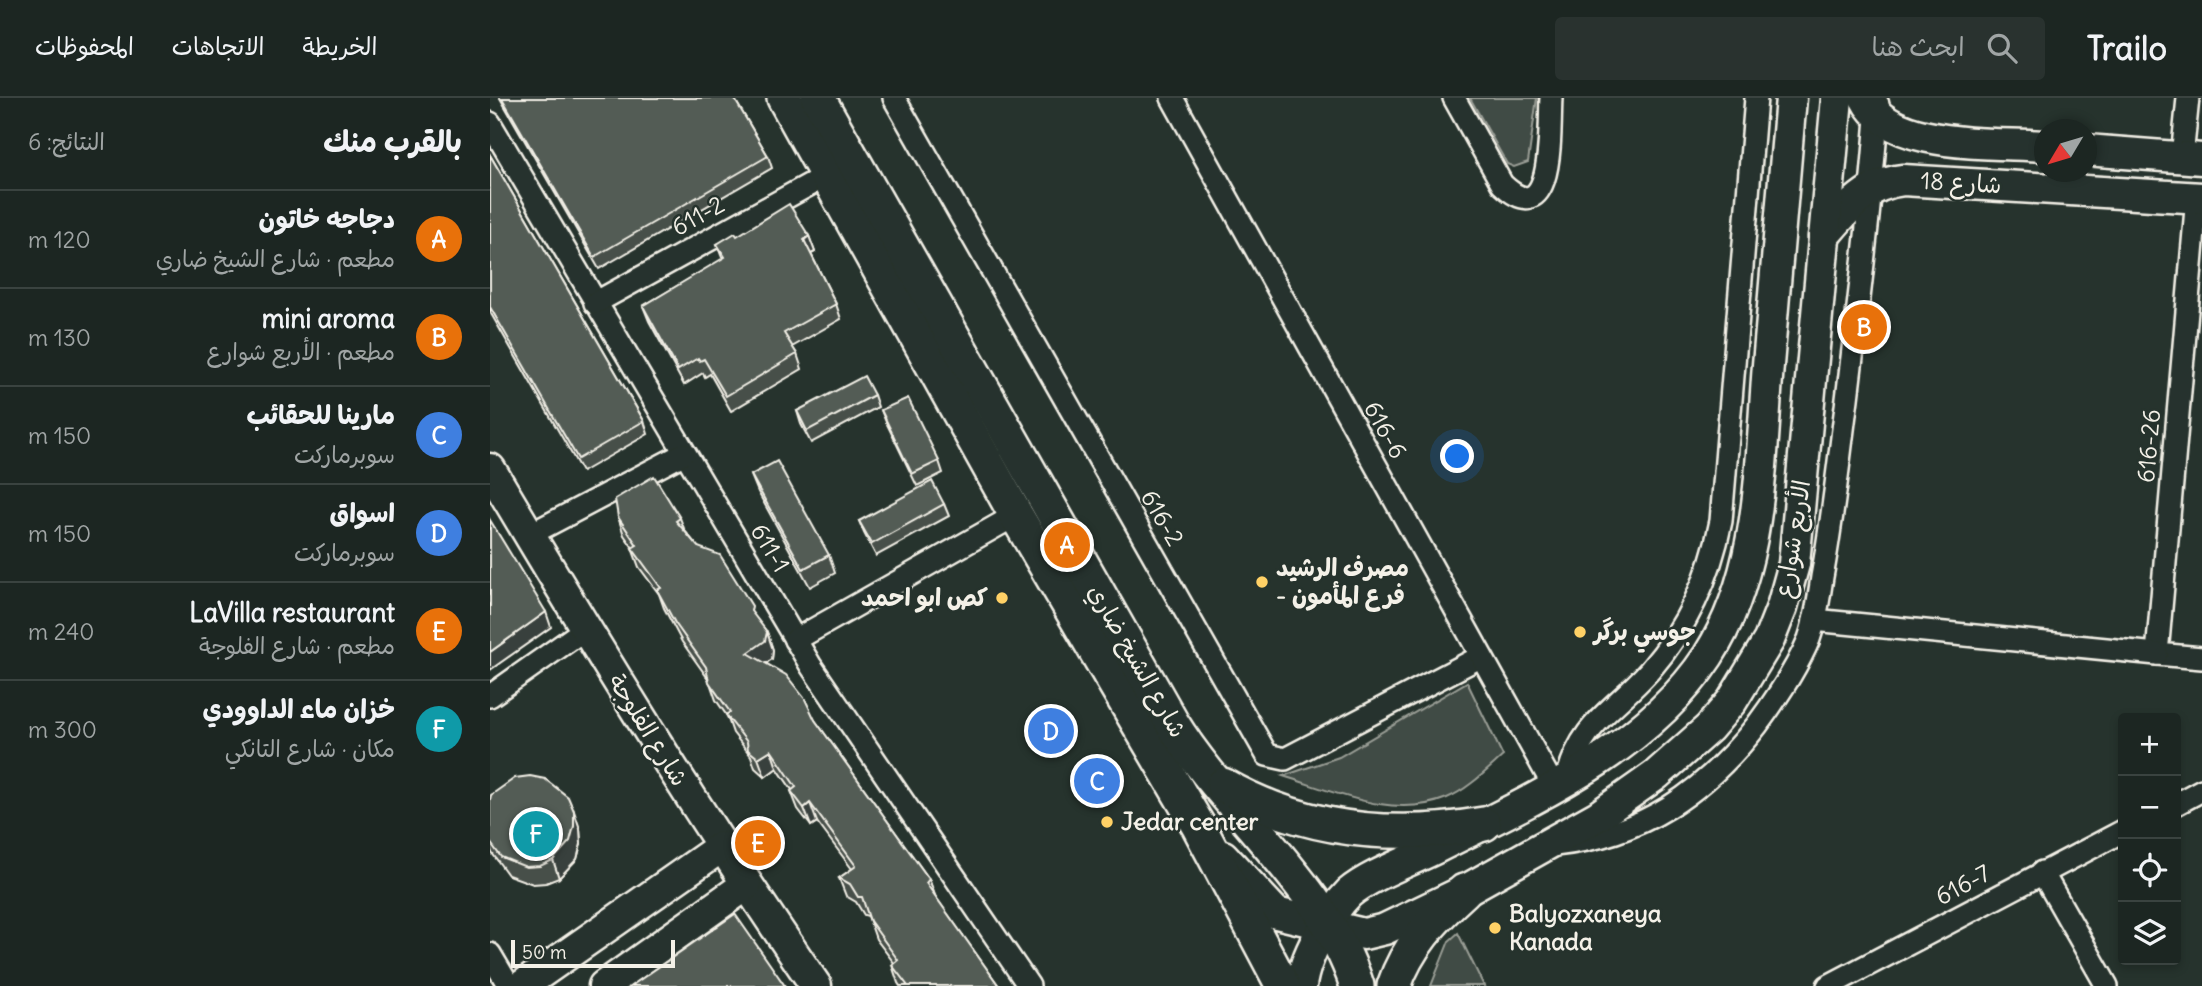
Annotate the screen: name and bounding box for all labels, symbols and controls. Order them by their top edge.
search box [1555,17,2045,80]
text: Trailo [2087,27,2167,69]
icon: search [1983,29,2021,67]
text: ابحث هنا [1872,30,1965,63]
text: المحفوظات [35,31,134,61]
text: الاتجاهات [172,31,265,61]
text: الخريطة [303,31,377,61]
north arrow [2034,119,2097,182]
text: بالقرب منك [323,122,462,160]
text: النتائج: 6 [28,127,105,156]
street label: شارع 18 [1920,165,2002,202]
street label: 611-2 [666,189,729,242]
text: دجاجه خاتون [259,202,395,235]
text: 120 m [28,225,91,254]
text: A [432,225,446,254]
text: مطعم · شارع الشيخ ضاري [156,244,395,273]
pin: B [1841,301,1887,353]
text: mini aroma [262,302,395,335]
text: 130 m [28,323,91,352]
text: B [431,323,447,352]
text: مطعم · الأربع شوارع [206,337,395,366]
street label: 616-6 [1358,395,1414,464]
text: مارينا للحقائب [247,398,395,431]
street label: 616-26 [2130,408,2166,484]
text: 150 m [28,421,91,450]
text: C [431,421,447,450]
your location [1440,439,1474,473]
text: سوبرماركت [294,440,395,469]
street label: الأربع شوارع [1767,477,1819,601]
street label: 616-2 [1135,484,1191,551]
text: اسواق [329,496,395,529]
street label: 611-1 [745,518,797,577]
text: 150 m [28,519,91,548]
text: D [431,519,447,548]
pin: A [1044,519,1090,571]
text: سوبرماركت [294,538,395,567]
place label: مصرف الرشيد - فرع المأمون [1276,552,1409,612]
marker: مصرف الرشيد - فرع المأمون [1254,574,1270,590]
street label: شارع الشيخ ضاري [1079,578,1194,744]
place label: كص ابو احمد [861,582,988,613]
marker: كص ابو احمد [994,590,1010,606]
text: LaVilla restaurant [189,596,395,629]
place label: جوسي برگر [1592,616,1696,653]
text: 240 m [28,617,94,646]
text: E [432,617,446,646]
marker: جوسي برگر [1572,624,1588,640]
text: مطعم · شارع الفلوجة [199,631,395,660]
street label: شارع الفلوجة [600,668,695,793]
text: خزان ماء الداوودي [203,692,395,725]
pin: D [1028,705,1074,757]
map controls [2118,713,2181,965]
button: + [2118,713,2181,776]
text: 300 m [28,715,97,744]
text: F [432,715,446,744]
text: مكان · شارع التانكي [225,734,395,763]
pin: C [1074,755,1120,807]
button: − [2118,776,2181,839]
place label: Jedar center [1121,806,1259,836]
pin: F [513,808,559,860]
marker: Jedar center [1099,814,1115,830]
pin: E [735,817,781,869]
button: locate [2118,839,2181,902]
street label: 616-7 [1930,857,1995,911]
place label: Balyozxaneya Kanada [1509,898,1662,956]
button: layers [2118,902,2181,965]
marker: Balyozxaneya Kanada [1487,920,1503,936]
scale bar [511,937,676,969]
text: 50 m [522,940,567,964]

